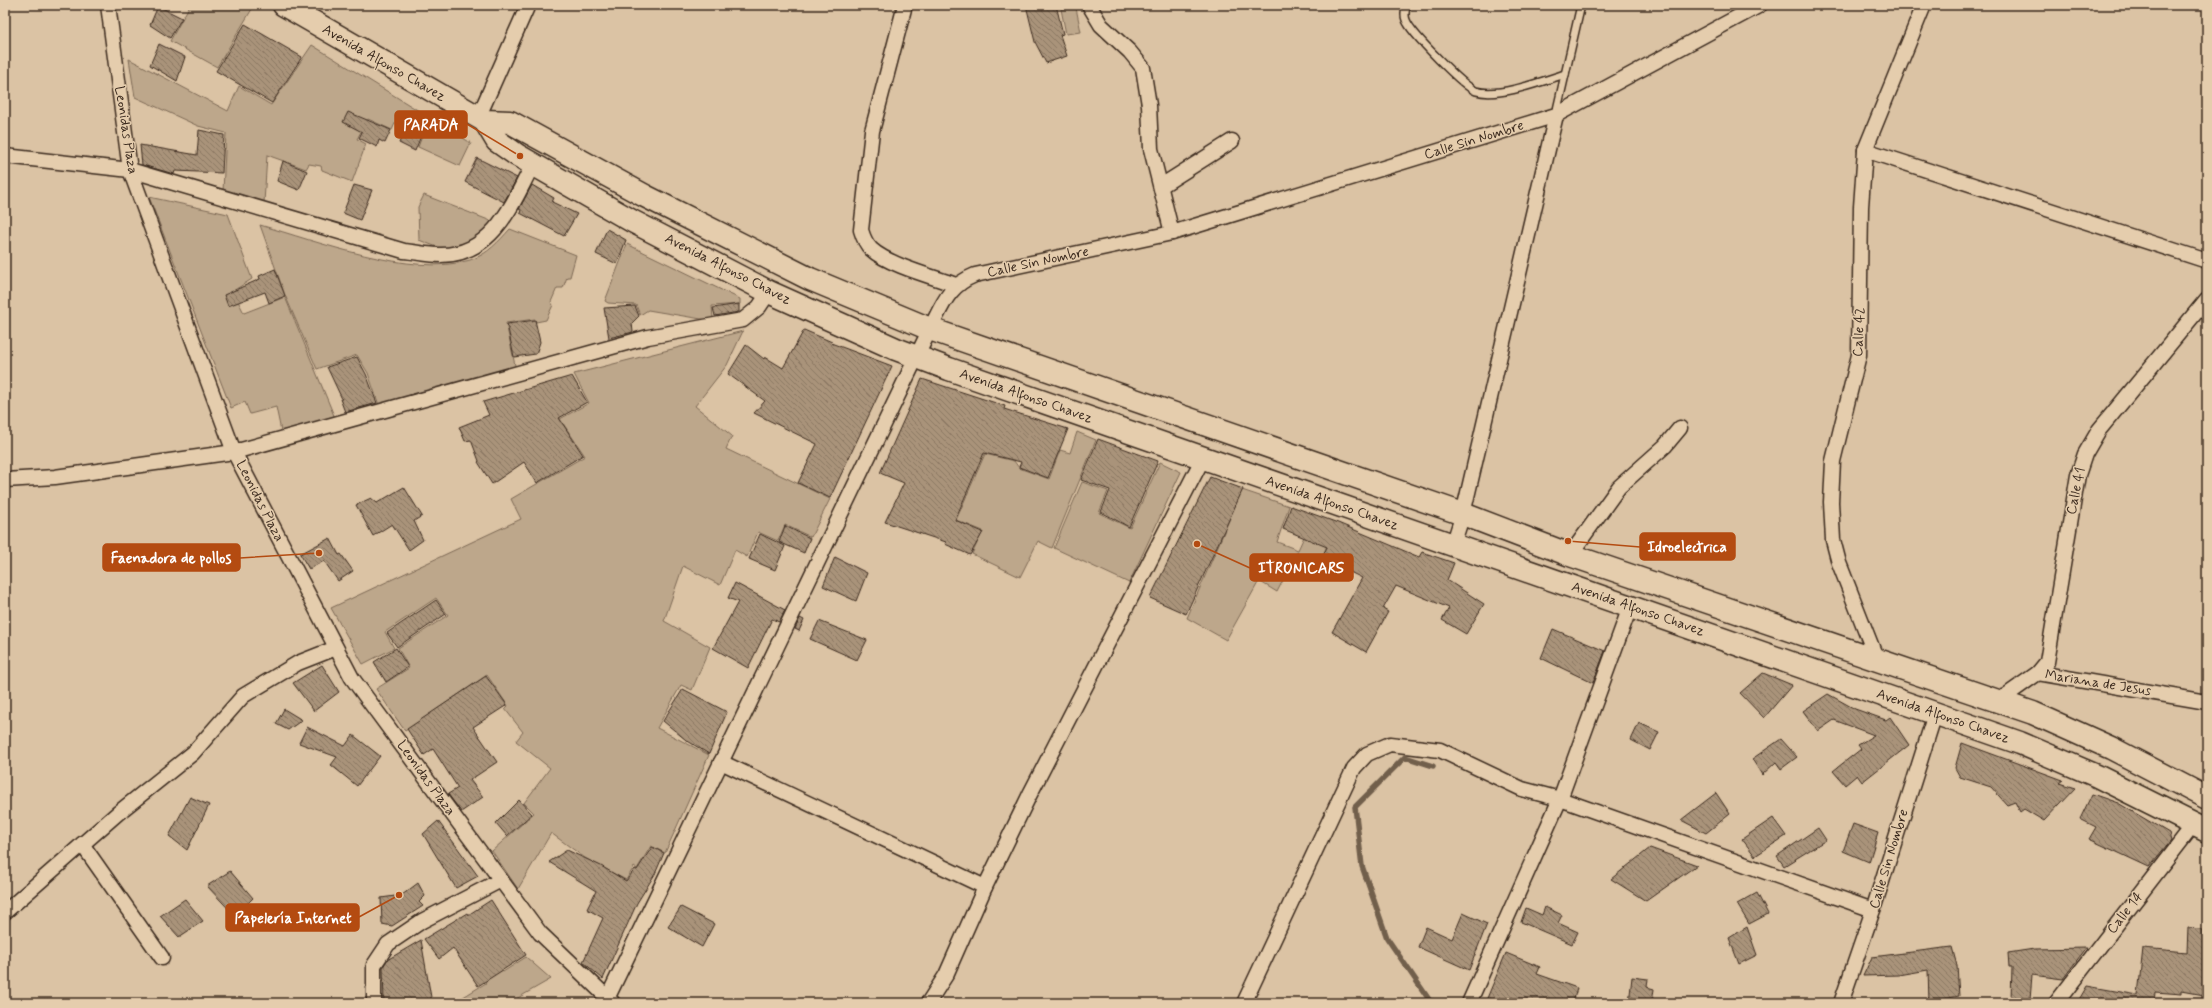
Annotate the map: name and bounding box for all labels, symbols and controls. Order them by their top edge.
street label: Avenida Alfonso Chavez [318,20,449,107]
street label: Leonidas Plaza [110,85,142,175]
callout: PARADA [395,111,467,138]
text: PARADA [403,116,459,136]
street label: Calle Sin Nombre [1422,116,1526,164]
street label: Avenida Alfonso Chavez [661,229,794,310]
street label: Calle Sin Nombre [986,242,1090,282]
street label: Calle 42 [1849,307,1869,357]
street label: Avenida Alfonso Chavez [956,365,1095,429]
street label: Leonidas Plaza [232,457,288,545]
street label: Calle 41 [2062,466,2090,516]
street label: Avenida Alfonso Chavez [1262,472,1401,536]
callout: Idroelectrica [1640,533,1735,560]
text: Idroelectrica [1647,538,1727,558]
callout: Faenadora de pollos [103,544,240,571]
text: Faenadora de pollos [111,549,231,569]
callout: ITRONICARS [1250,554,1353,581]
text: ITRONICARS [1258,559,1345,579]
street label: Avenida Alfonso Chavez [1568,578,1707,642]
street label: Mariana de Jesus [2044,666,2152,700]
street label: Avenida Alfonso Chavez [1873,685,2012,749]
street label: Leonidas Plaza [393,737,459,819]
street label: Calle Sin Nombre [1865,807,1913,911]
street label: Calle 14 [2103,888,2147,938]
callout: Papelería Internet [226,904,359,931]
text: Papelería Internet [234,909,352,929]

